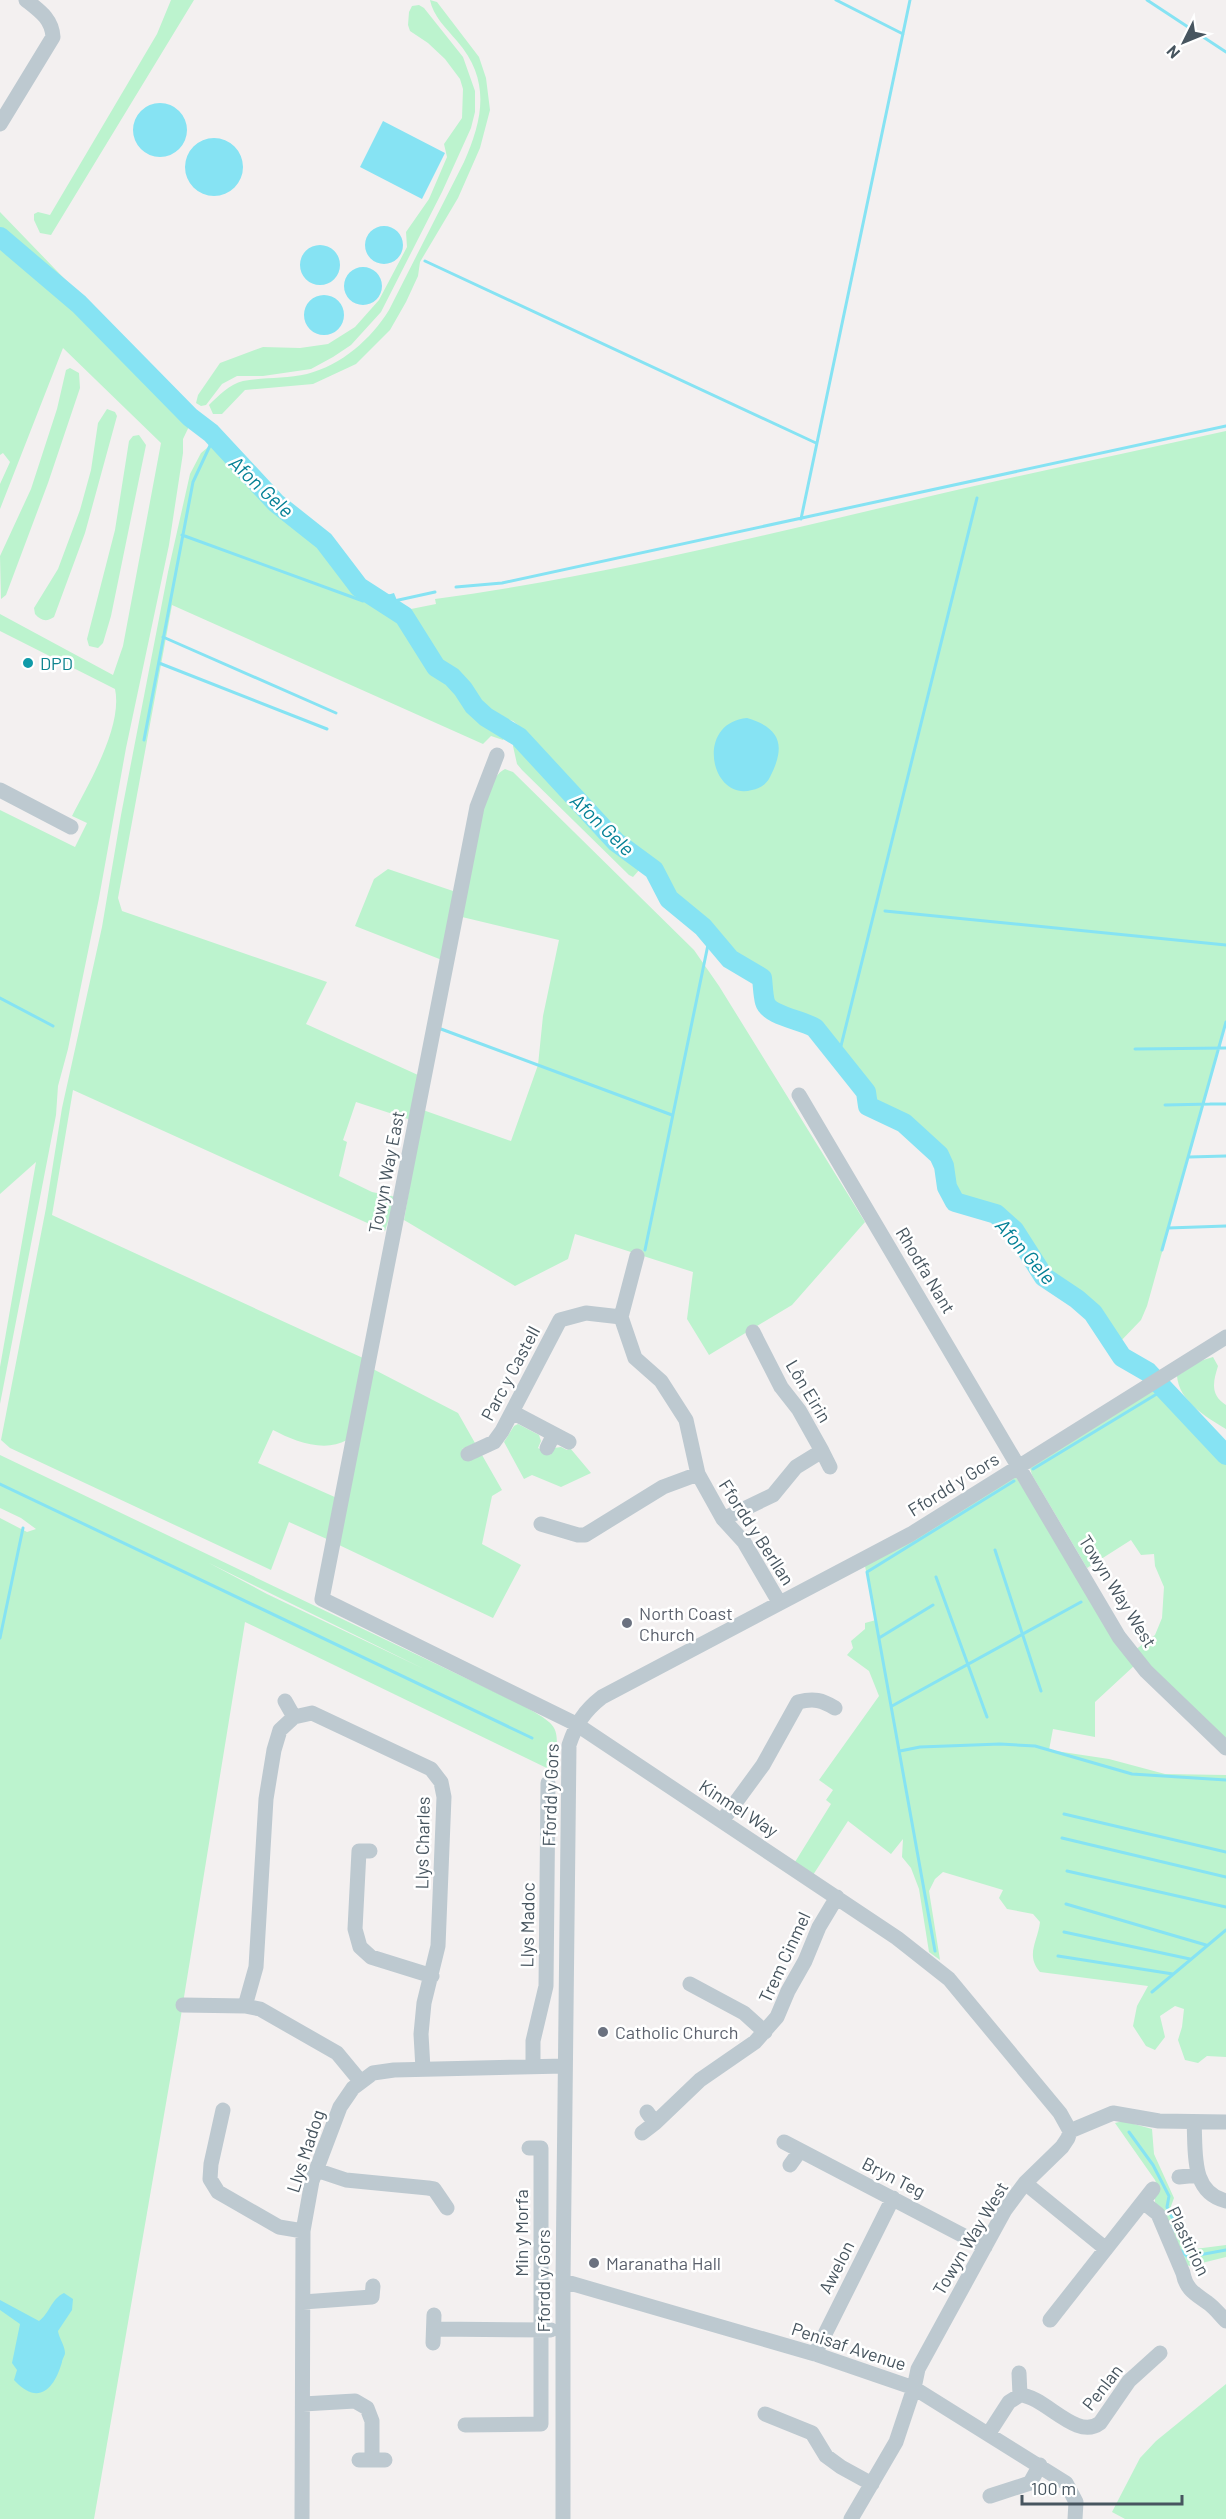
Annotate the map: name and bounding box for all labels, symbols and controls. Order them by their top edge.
north arrow [1154,12,1214,72]
text: N [1162,42,1183,63]
water label: Afon Gele [225,450,299,522]
place label: DPD [40,652,73,674]
marker: DPD [21,656,35,670]
water label: Afon Gele [566,788,640,860]
street label: Towyn Way East [363,1109,409,1235]
water label: Afon Gele [991,1213,1061,1289]
street label: Rhodfa Nant [892,1223,960,1317]
street label: Parc y Castell [476,1322,544,1424]
street label: Lôn Eirin [782,1356,836,1426]
street label: Ffordd y Gors [903,1447,1003,1521]
street label: Ffordd y Berllan [715,1475,799,1589]
street label: Towyn Way West [1075,1531,1161,1651]
place label: North Coast Church [639,1602,733,1645]
marker: North Coast Church [620,1616,634,1630]
street label: Ffordd y Gors [537,1743,563,1847]
street label: Kinmel Way [695,1774,783,1842]
street label: Llys Charles [410,1796,434,1890]
street label: Llys Madoc [515,1882,539,1968]
street label: Trem Cinmel [753,1908,815,2006]
place label: Catholic Church [615,2021,738,2043]
marker: Catholic Church [596,2025,610,2039]
street label: Llys Madog [281,2107,329,2195]
street label: Bryn Teg [859,2152,929,2202]
street label: Towyn Way West [927,2177,1013,2299]
street label: Min y Morfa [510,2189,532,2277]
street label: Plastirion [1163,2203,1215,2279]
street label: Ffordd y Gors [532,2229,554,2333]
street label: Awelon [813,2237,859,2297]
place label: Maranatha Hall [606,2252,721,2274]
marker: Maranatha Hall [587,2256,601,2270]
street label: Penisaf Avenue [789,2317,909,2375]
street label: Penlan [1077,2359,1127,2415]
scale bar [1022,2468,1182,2506]
text: 100 m [1031,2477,1076,2499]

